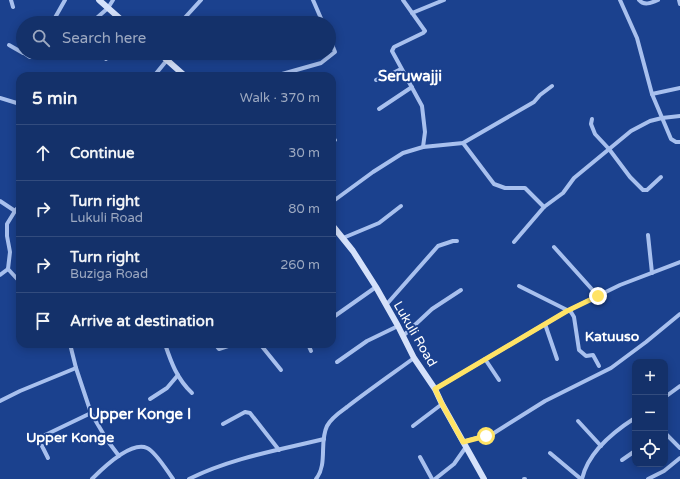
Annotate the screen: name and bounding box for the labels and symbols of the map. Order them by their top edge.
district label: Seruwajji [378,67,442,86]
route end [589,287,607,305]
street label: Lukuli Road [390,298,440,370]
district label: Katuuso [585,328,640,345]
district label: Upper Konge I [89,405,191,424]
route start [477,427,495,445]
district label: Upper Konge [26,429,114,446]

